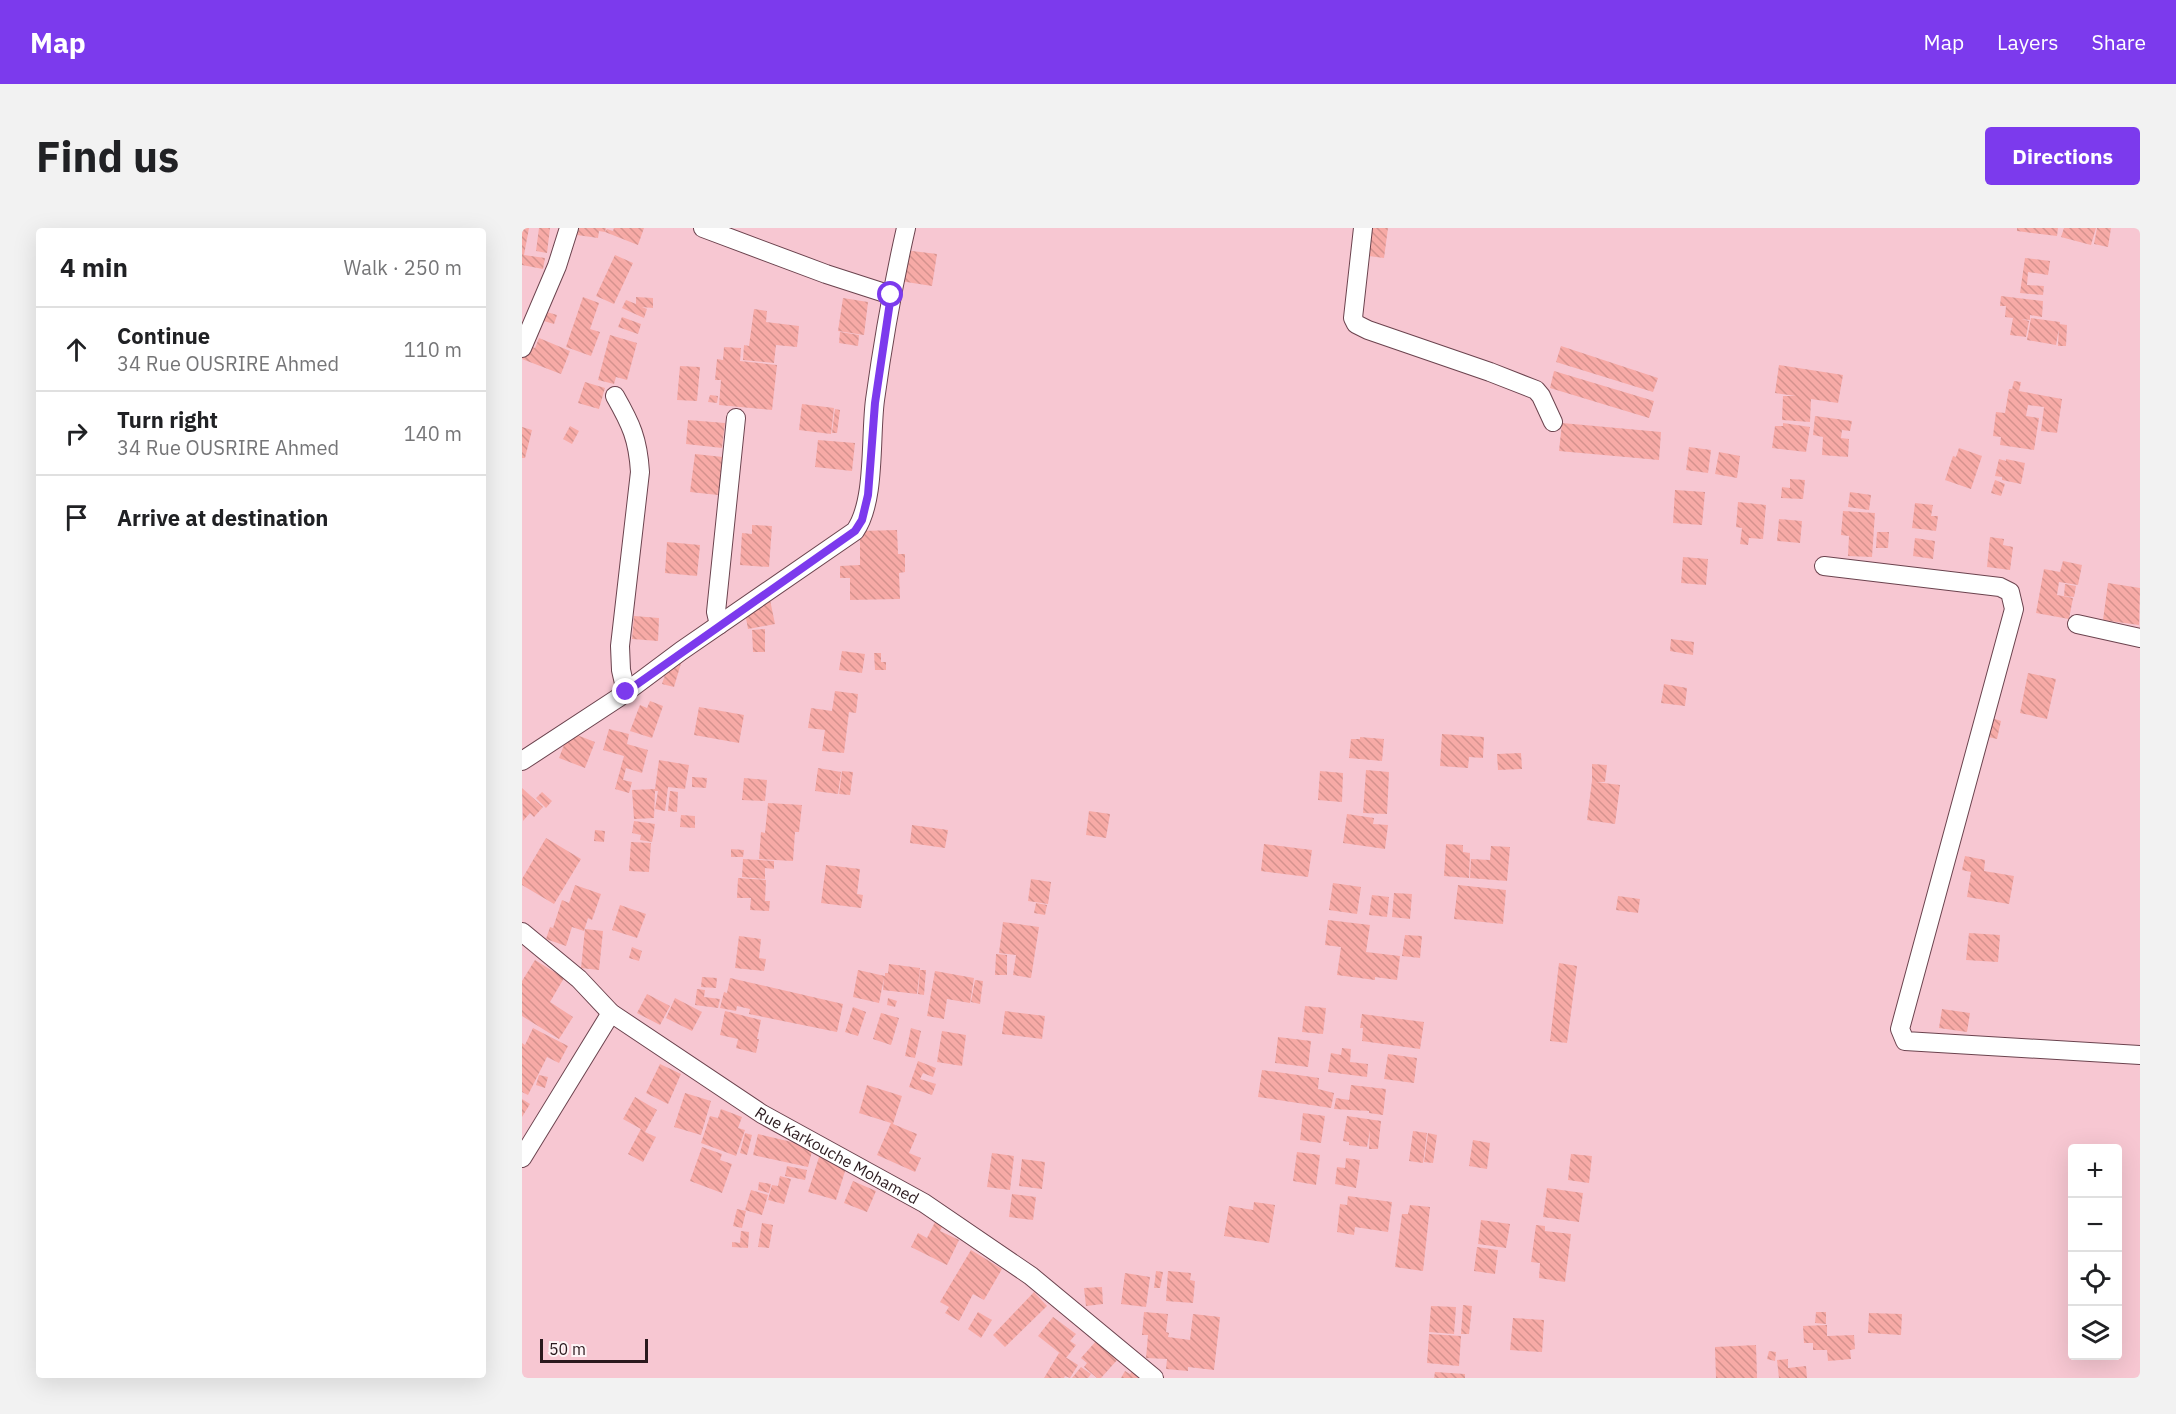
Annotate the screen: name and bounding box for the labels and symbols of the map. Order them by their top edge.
route start [877,281,903,307]
route end [612,678,638,704]
street label: Rue Karkouche Mohamed [751,1102,923,1208]
scale bar [540,1336,648,1364]

